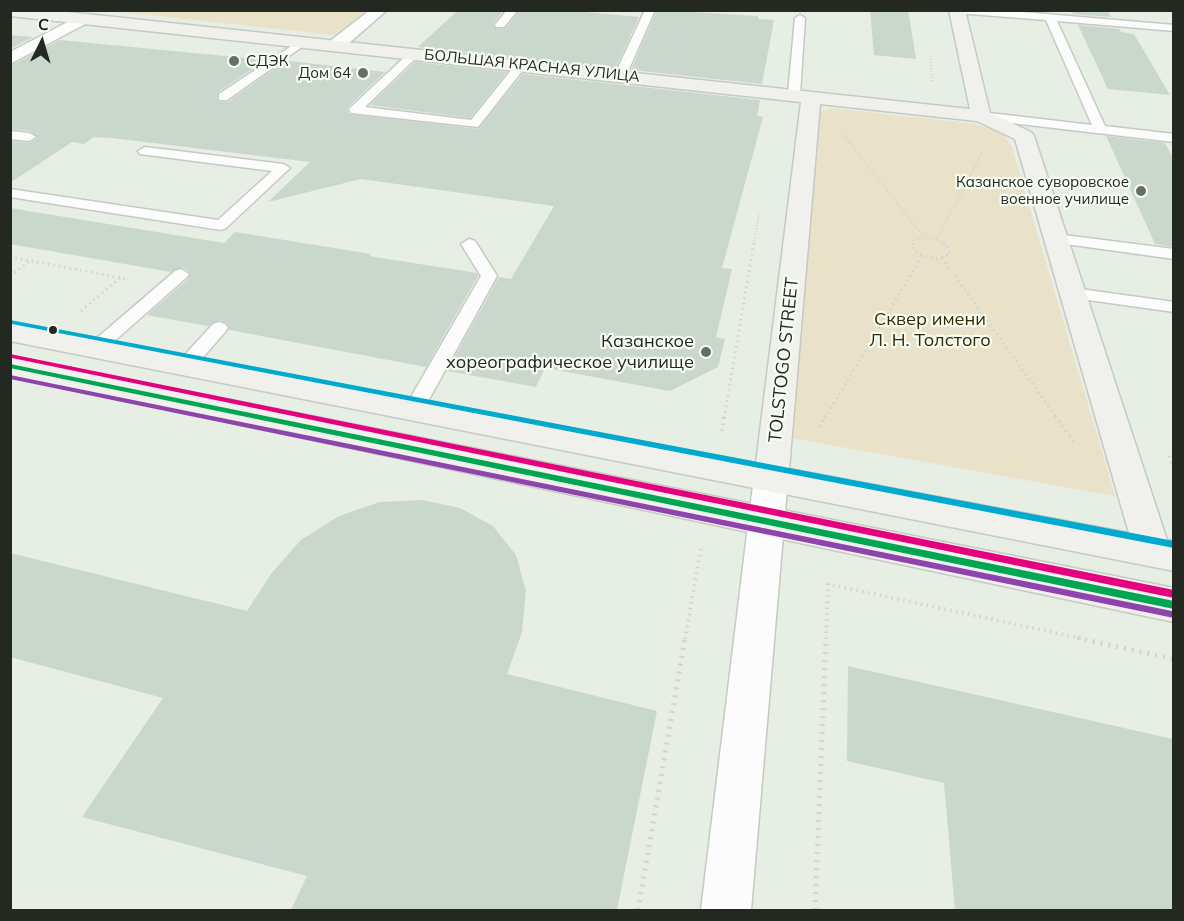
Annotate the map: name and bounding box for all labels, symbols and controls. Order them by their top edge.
north arrow [12,12,72,72]
text: С [37,14,50,35]
street label: БОЛЬШАЯ КРАСНАЯ УЛИЦА [423,46,641,86]
place label: СДЭК [246,52,288,70]
marker: СДЭК [227,54,241,68]
place label: Дом 64 [298,64,351,82]
marker: Дом 64 [356,66,370,80]
place label: Казанское суворовское военное училище [956,173,1129,208]
marker: Казанское суворовское военное училище [1134,184,1148,198]
street label: TOLSTOGO STREET [765,276,803,444]
park label: Сквер имени Л. Н. Толстого [869,309,991,352]
unlabelled marker [47,324,59,336]
place label: Казанское хореографическое училище [446,331,694,374]
marker: Казанское хореографическое училище [699,345,713,359]

